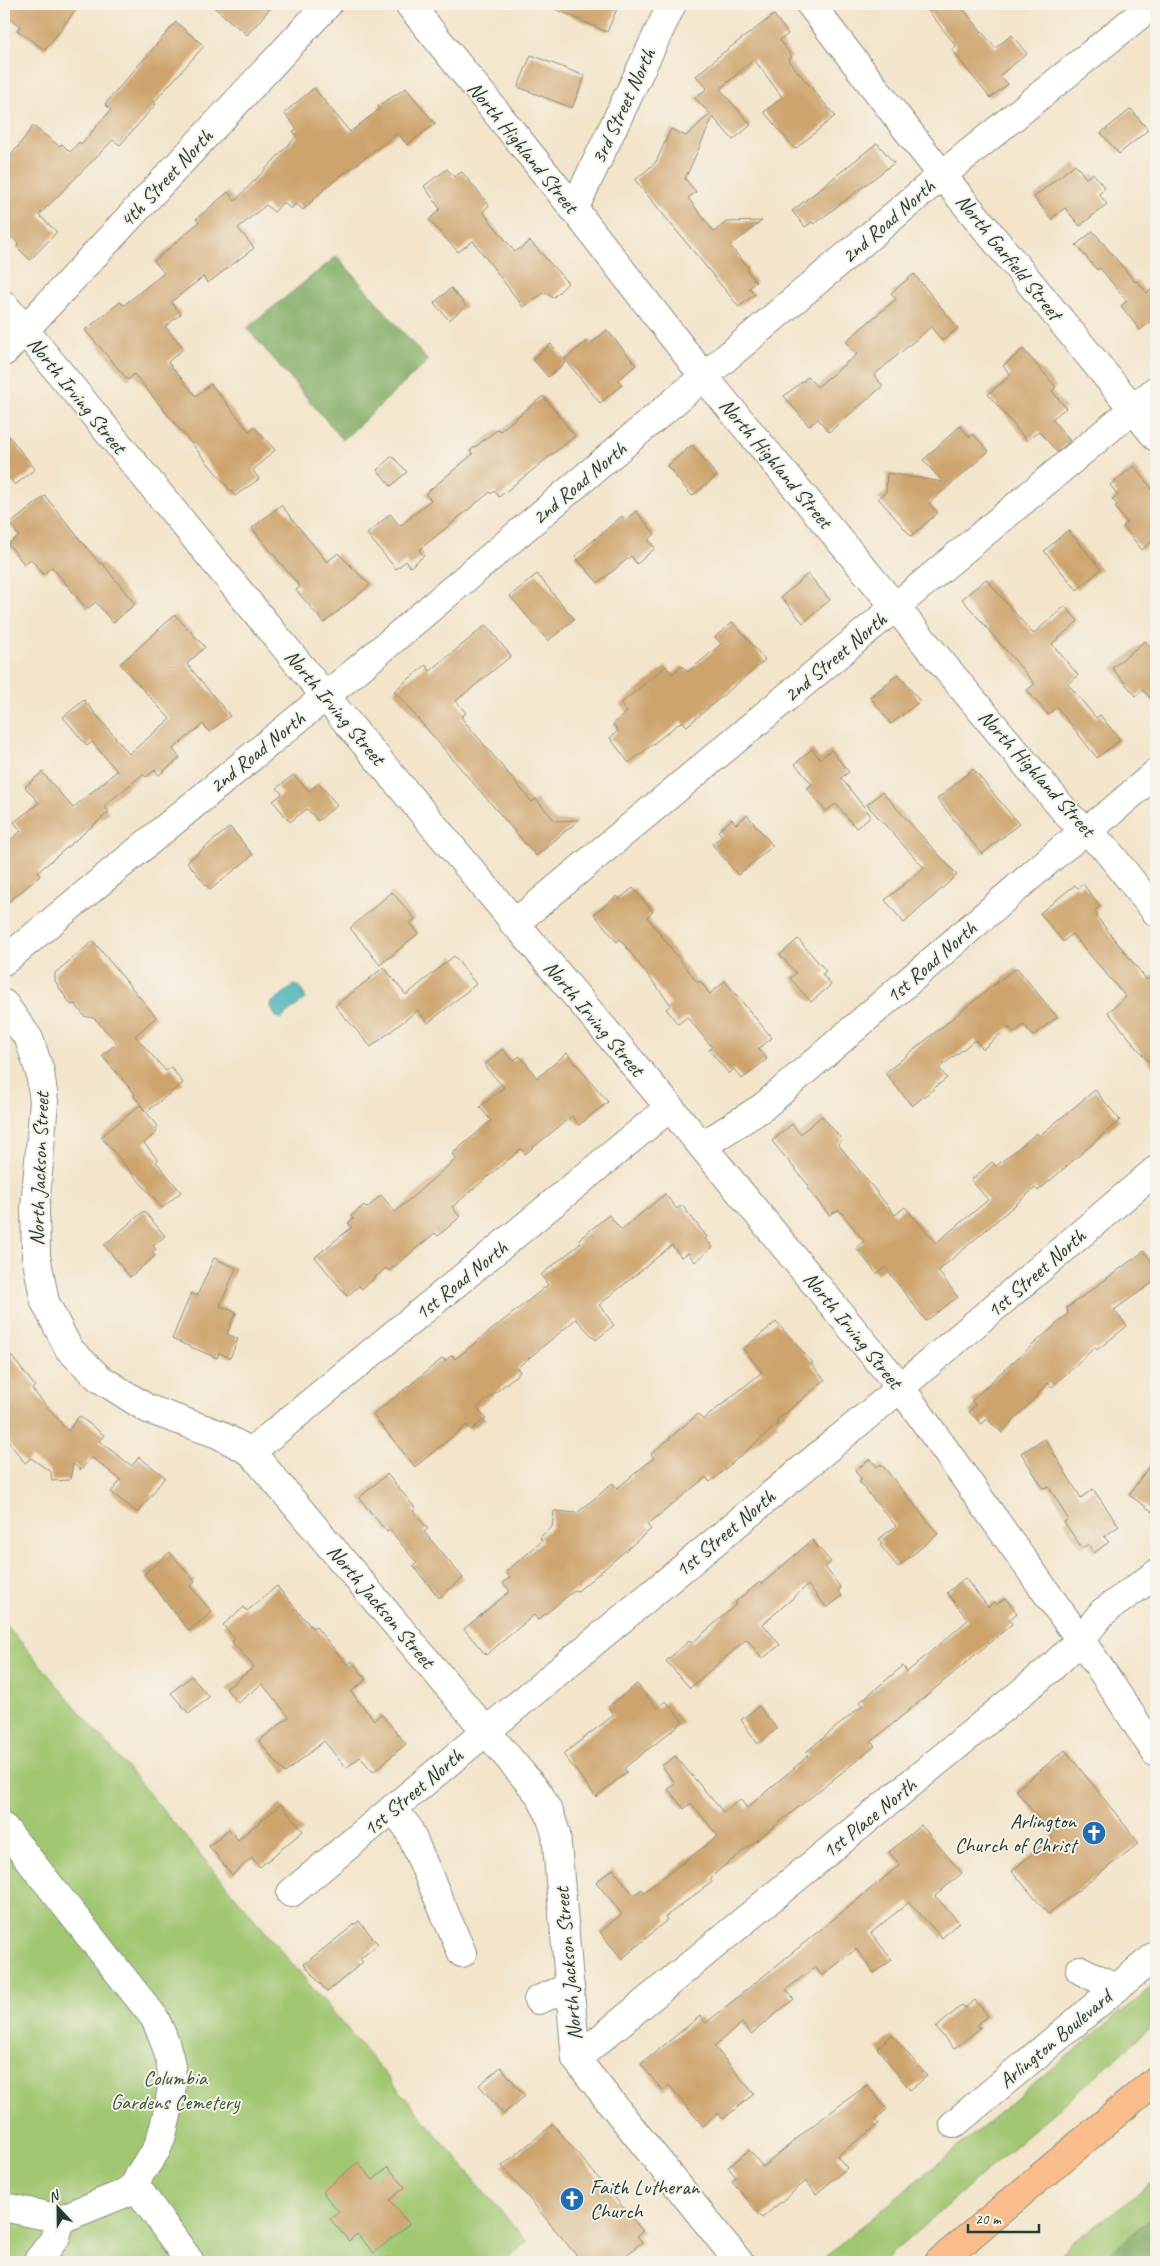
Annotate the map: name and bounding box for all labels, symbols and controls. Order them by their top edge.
street label: 3rd Street North [585,43,662,168]
street label: North Highland Street [462,76,585,220]
street label: 4th Street North [114,122,219,233]
street label: 2nd Road North [836,173,941,269]
street label: North Garfield Street [950,189,1070,328]
street label: North Irving Street [22,331,133,460]
street label: North Highland Street [714,393,839,535]
street label: 2nd Road North [526,436,632,530]
street label: 2nd Street North [778,605,893,708]
street label: North Irving Street [279,644,392,772]
street label: North Highland Street [973,704,1102,843]
street label: 2nd Road North [204,705,311,799]
street label: 1st Road North [880,915,982,1009]
street label: North Irving Street [538,955,651,1083]
street label: North Jackson Street [23,1090,55,1246]
street label: 1st Street North [981,1222,1092,1323]
street label: 1st Road North [409,1234,513,1325]
street label: North Irving Street [798,1266,909,1395]
street label: 1st Street North [669,1483,782,1583]
street label: North Jackson Street [322,1539,442,1675]
street label: 1st Street North [357,1742,470,1842]
street label: 1st Place North [817,1771,922,1864]
place label: Arlington Church of Christ [955,1808,1079,1858]
church icon: Arlington Church of Christ [1081,1820,1107,1846]
street label: North Jackson Street [548,1884,588,2042]
street label: Arlington Boulevard [993,1982,1120,2094]
park label: Columbia Gardens Cemetery [111,2065,241,2115]
place label: Faith Lutheran Church [590,2174,701,2224]
north arrow [32,2184,82,2234]
text: N [46,2186,63,2206]
church icon: Faith Lutheran Church [559,2186,585,2212]
scale bar [968,2201,1039,2233]
text: 20 m [975,2210,1002,2229]

